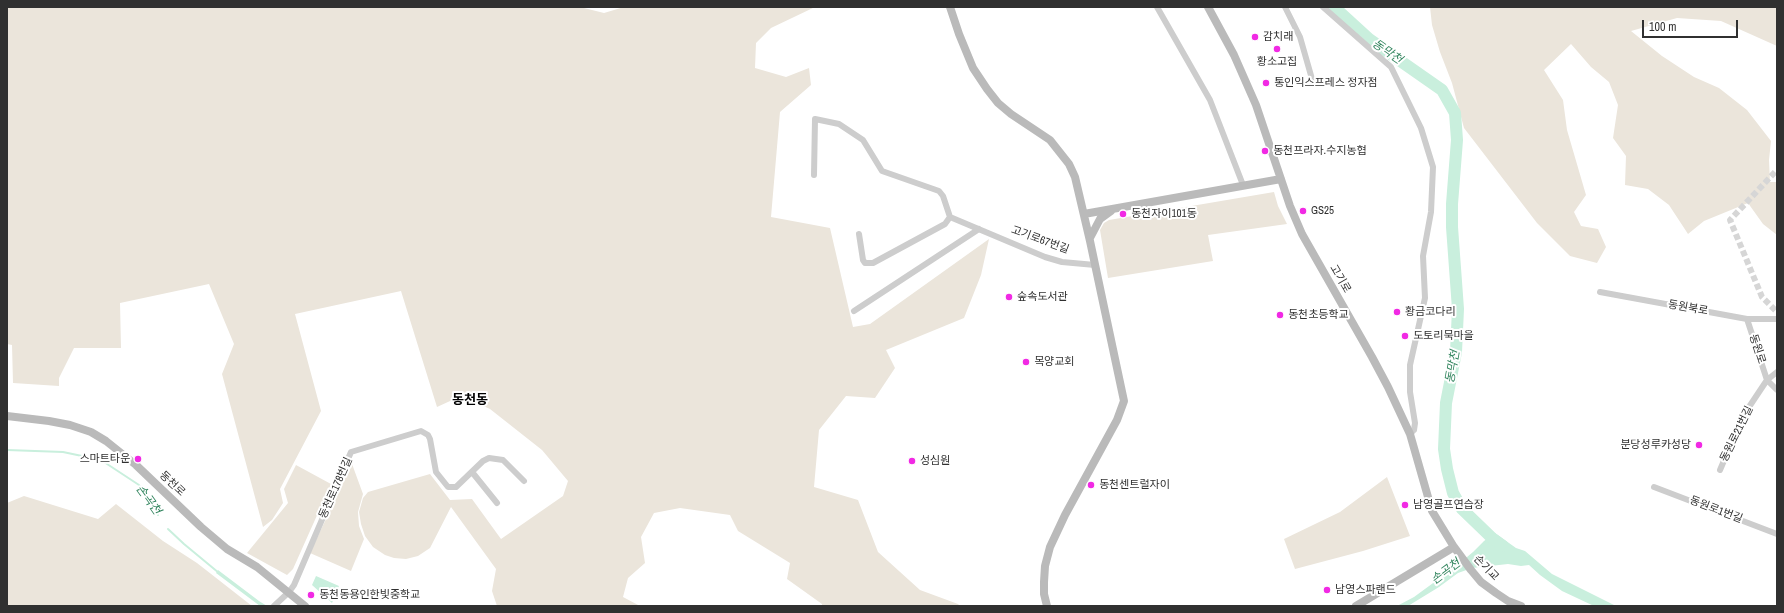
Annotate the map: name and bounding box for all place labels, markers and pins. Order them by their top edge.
place label: 감치래 [1263,30,1293,44]
marker: 감치래 [1250,32,1260,42]
marker: 황소고집 [1272,44,1282,54]
place label: 황소고집 [1257,55,1297,69]
place label: 통인익스프레스 정자점 [1274,76,1378,90]
marker: 통인익스프레스 정자점 [1261,78,1271,88]
place label: 동천프라자.수지농협 [1273,144,1367,158]
marker: 동천프라자.수지농협 [1260,146,1270,156]
place label: GS25 [1311,204,1334,218]
marker: GS25 [1298,206,1308,216]
place label: 동천자이101동 [1131,207,1197,221]
marker: 동천자이101동 [1118,209,1128,219]
place label: 숲속도서관 [1017,290,1068,304]
marker: 숲속도서관 [1004,292,1014,302]
place label: 황금코다리 [1405,305,1456,319]
marker: 황금코다리 [1392,307,1402,317]
place label: 동천초등학교 [1288,308,1349,322]
marker: 동천초등학교 [1275,310,1285,320]
place label: 도토리묵마을 [1413,329,1474,343]
marker: 도토리묵마을 [1400,331,1410,341]
place label: 목양교회 [1034,355,1074,369]
marker: 목양교회 [1021,357,1031,367]
place label: 분당성루카성당 [1620,438,1691,452]
marker: 분당성루카성당 [1694,440,1704,450]
place label: 스마트타운 [79,452,130,466]
marker: 스마트타운 [133,454,143,464]
place label: 성심원 [920,454,950,468]
marker: 성심원 [907,456,917,466]
place label: 동천센트럴자이 [1099,478,1170,492]
marker: 동천센트럴자이 [1086,480,1096,490]
place label: 남영골프연습장 [1413,498,1484,512]
marker: 남영골프연습장 [1400,500,1410,510]
place label: 남영스파랜드 [1335,583,1396,597]
marker: 남영스파랜드 [1322,585,1332,595]
place label: 동천동용인한빛중학교 [319,588,420,602]
marker: 동천동용인한빛중학교 [306,590,316,600]

